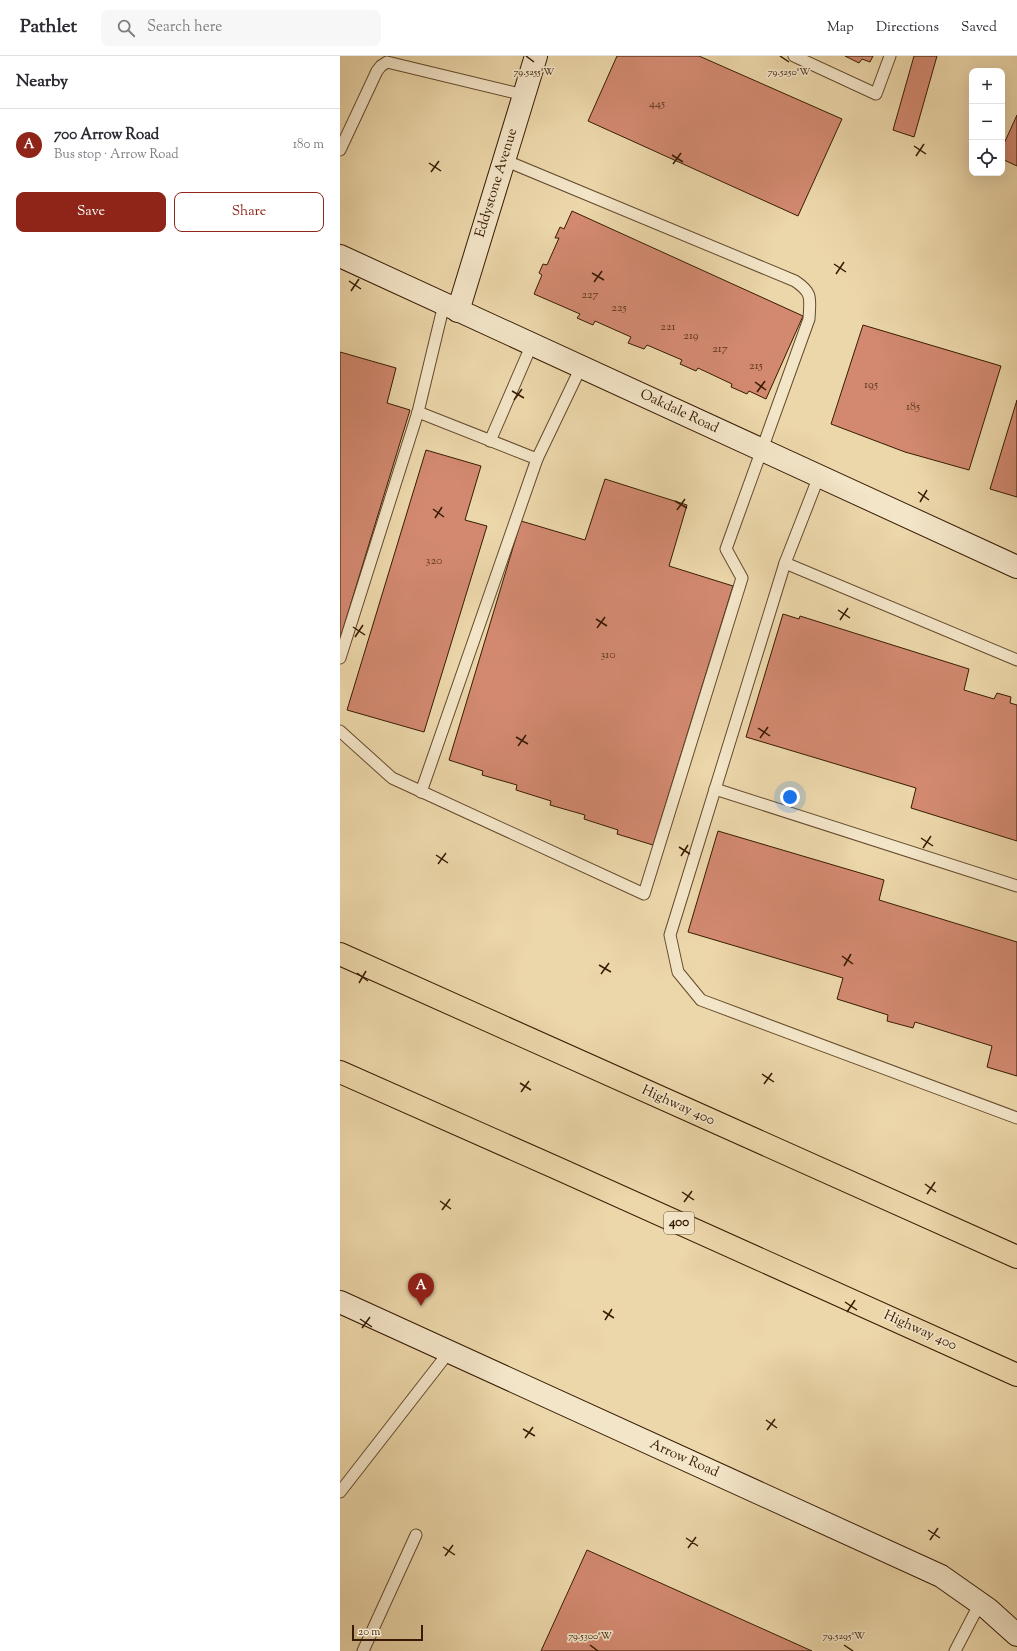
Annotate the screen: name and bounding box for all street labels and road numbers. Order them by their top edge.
street label: Eddystone Avenue [471,126,523,240]
street label: Oakdale Road [636,385,722,439]
street label: Highway 400 [638,1081,718,1131]
road number: 400 [664,1212,694,1234]
street label: Highway 400 [880,1306,960,1356]
street label: Arrow Road [646,1435,722,1483]

